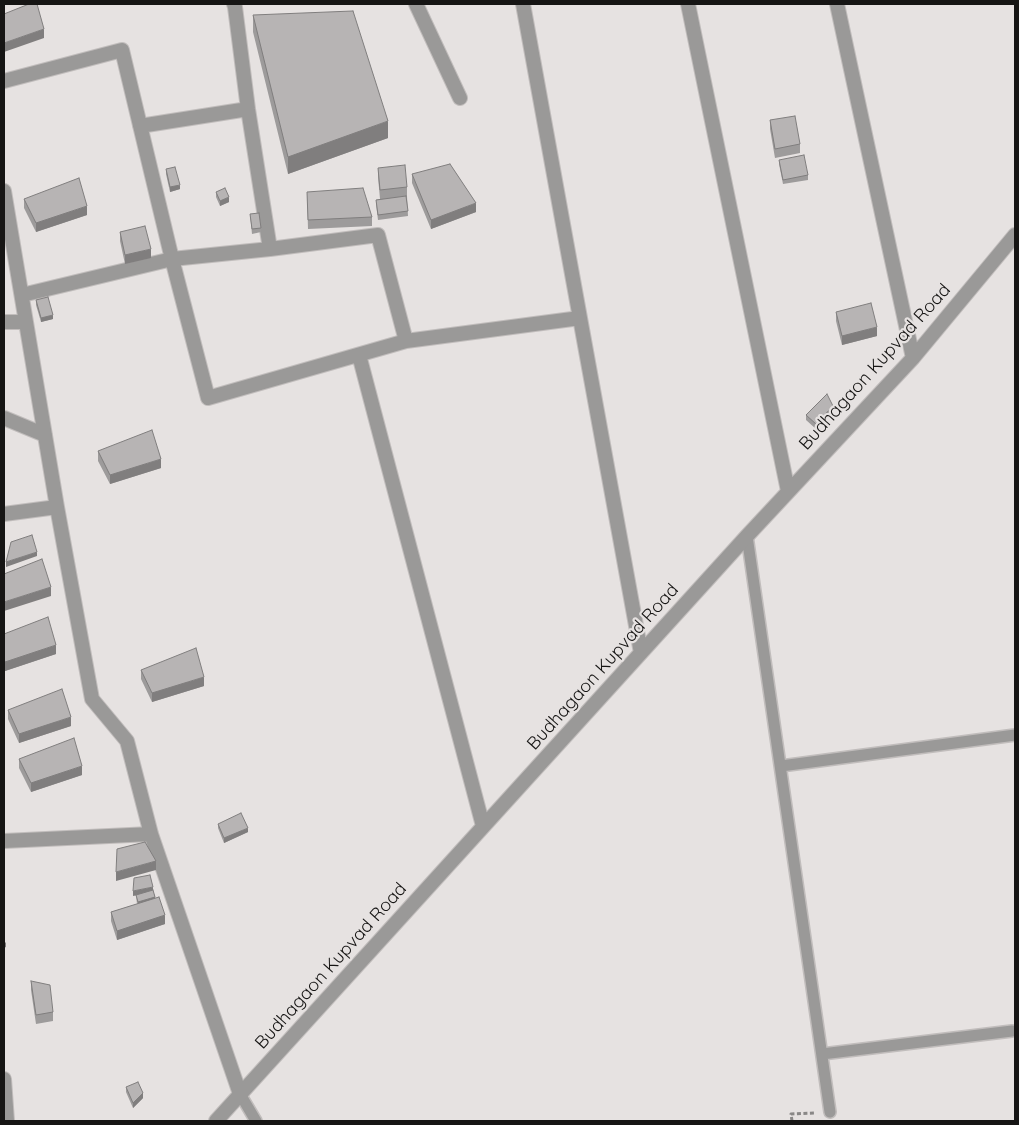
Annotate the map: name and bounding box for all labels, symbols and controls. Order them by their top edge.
street label: Budhagaon Kupvad Road [795,279,955,455]
street label: Budhagaon Kupvad Road [523,579,683,755]
street label: Budhagaon Kupvad Road [251,878,411,1054]

